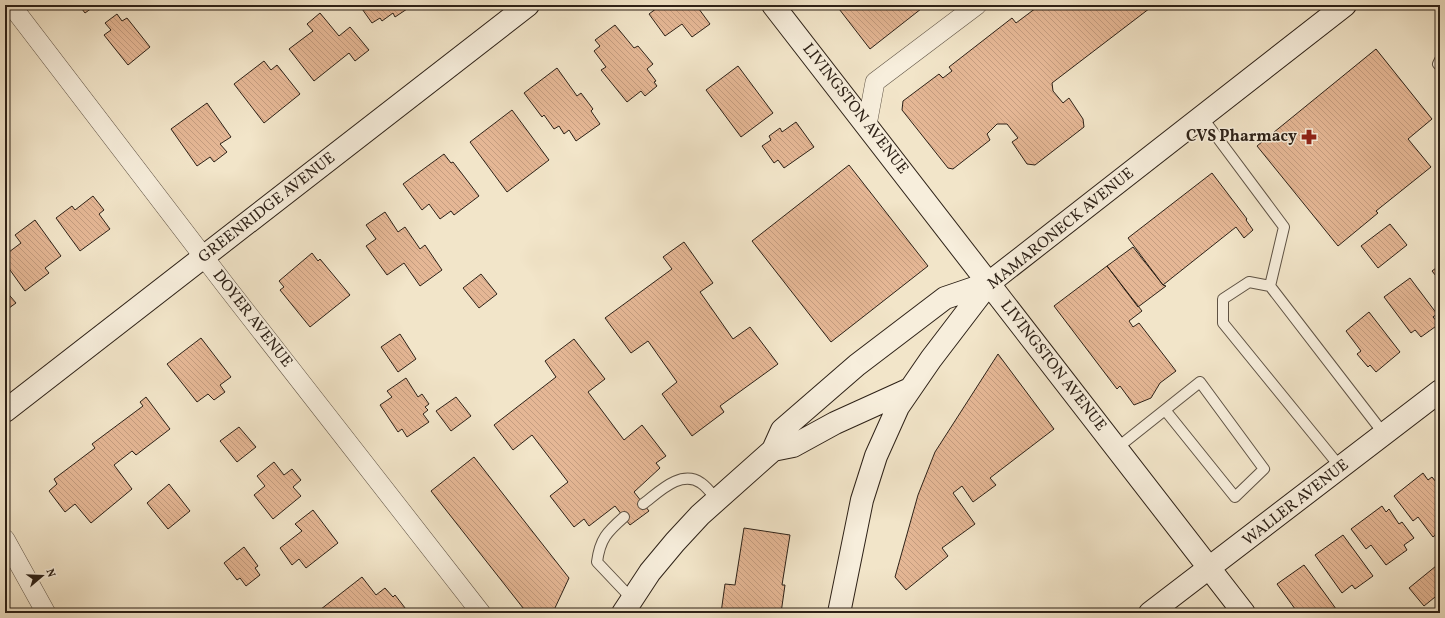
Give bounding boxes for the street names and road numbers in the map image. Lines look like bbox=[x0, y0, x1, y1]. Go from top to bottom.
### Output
street label: LIVINGSTON AVENUE bbox=[797, 39, 913, 179]
street label: GREENRIDGE AVENUE bbox=[194, 148, 340, 268]
street label: MAMARONECK AVENUE bbox=[983, 163, 1139, 295]
street label: DOYER AVENUE bbox=[207, 266, 297, 372]
street label: LIVINGSTON AVENUE bbox=[995, 296, 1111, 436]
street label: WALLER AVENUE bbox=[1238, 455, 1354, 551]

